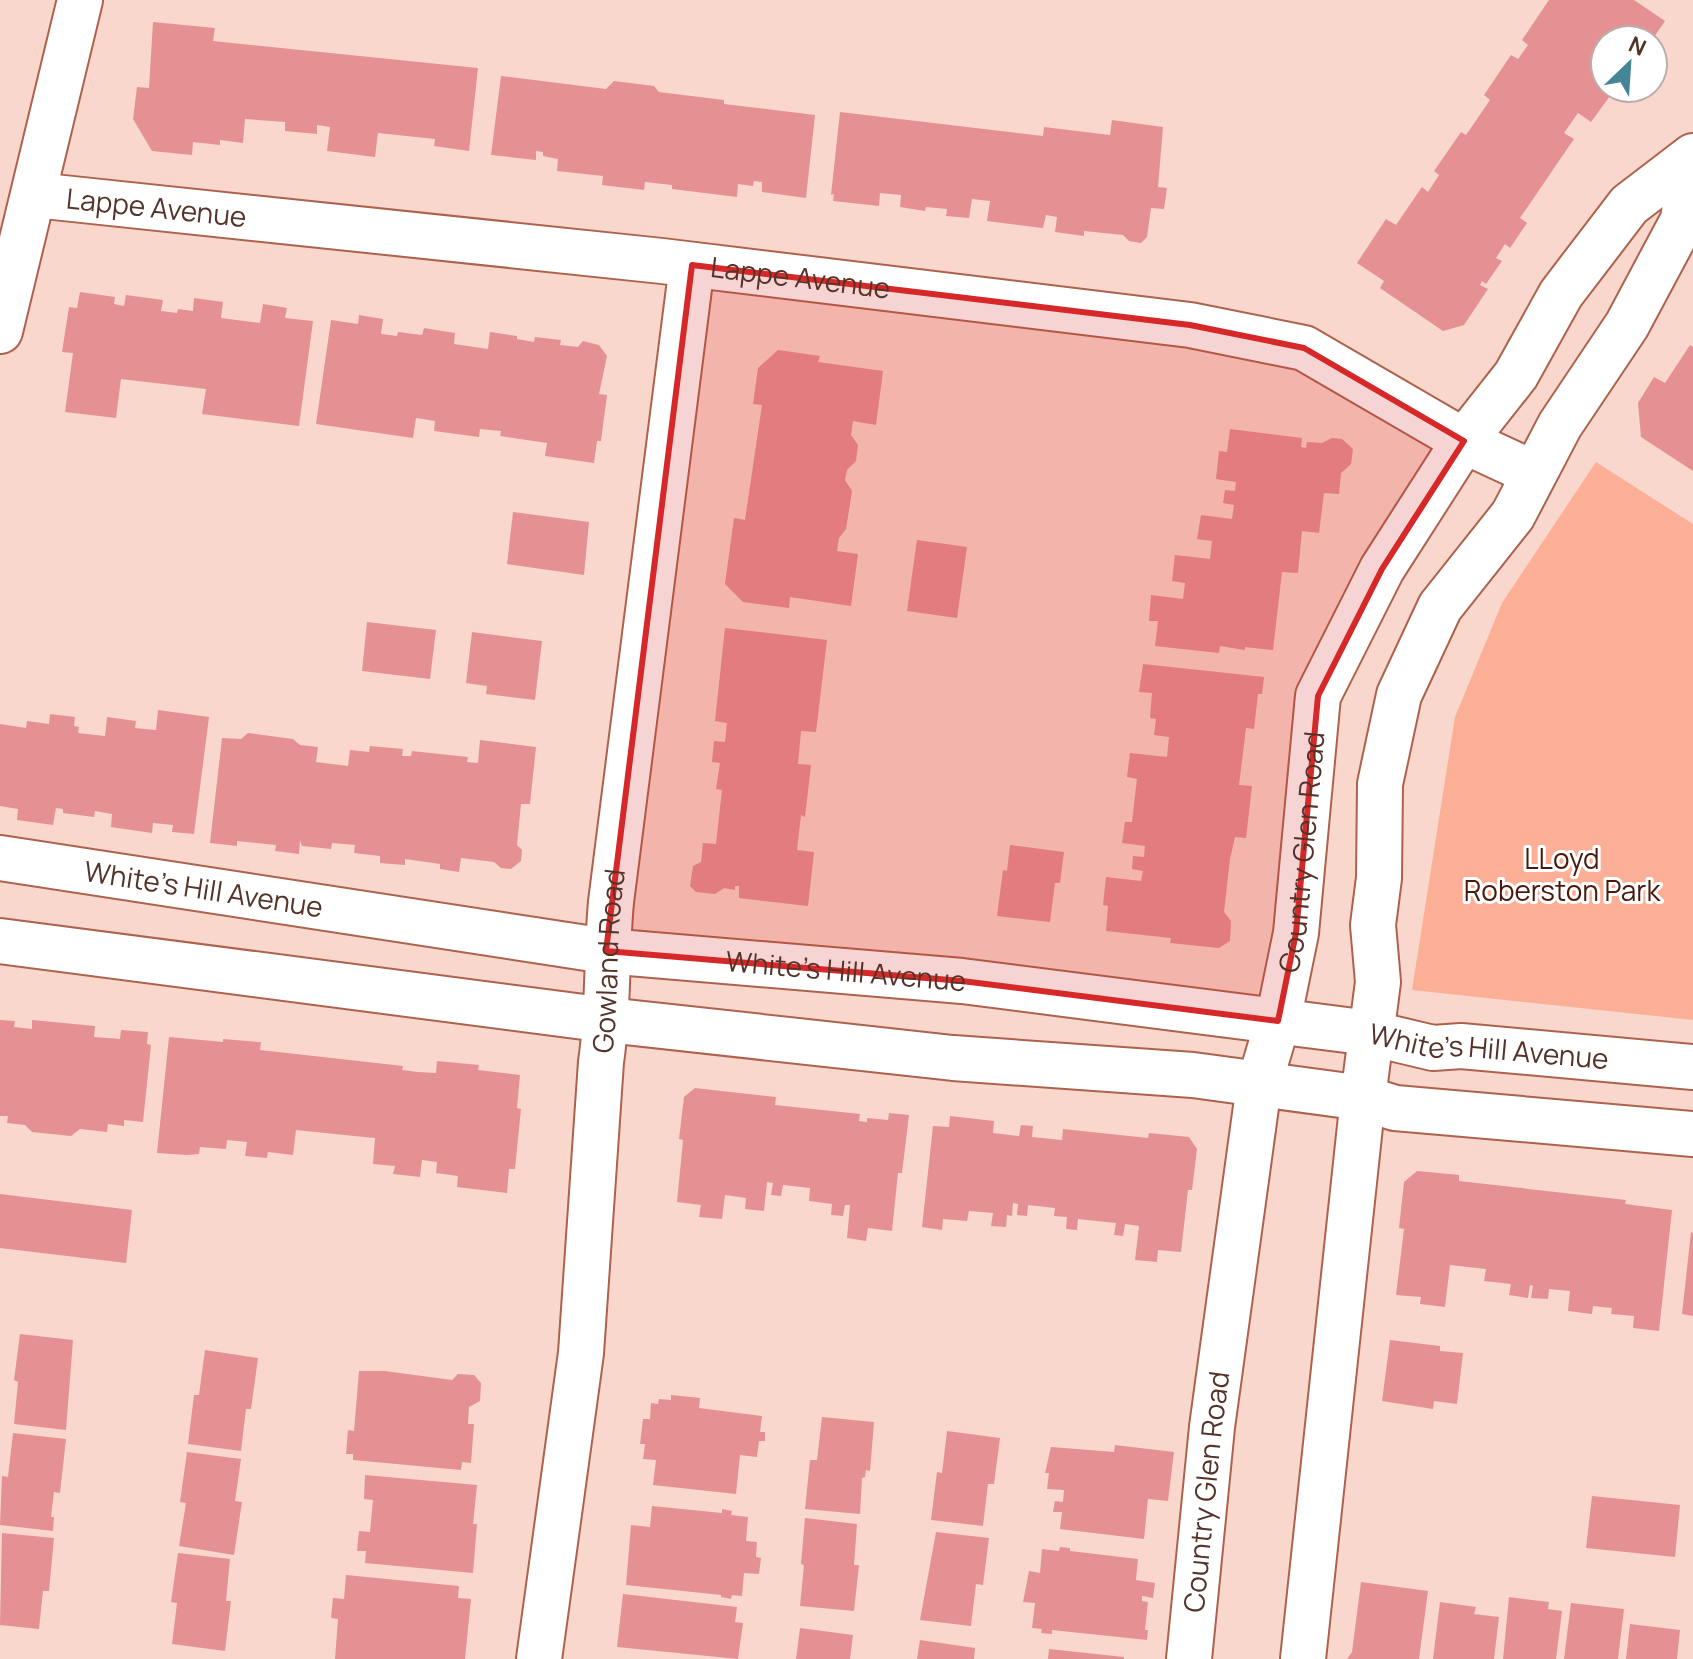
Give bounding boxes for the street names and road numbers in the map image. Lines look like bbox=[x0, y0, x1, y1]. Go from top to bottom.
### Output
street label: Lappe Avenue bbox=[64, 178, 248, 235]
street label: Lappe Avenue bbox=[709, 247, 893, 307]
street label: Country Glen Road bbox=[1268, 730, 1333, 976]
street label: White's Hill Avenue bbox=[82, 851, 326, 925]
street label: Gowland Road bbox=[582, 866, 633, 1055]
street label: White's Hill Avenue bbox=[724, 941, 968, 999]
street label: White's Hill Avenue bbox=[1366, 1014, 1610, 1077]
street label: Country Glen Road bbox=[1174, 1369, 1237, 1614]

